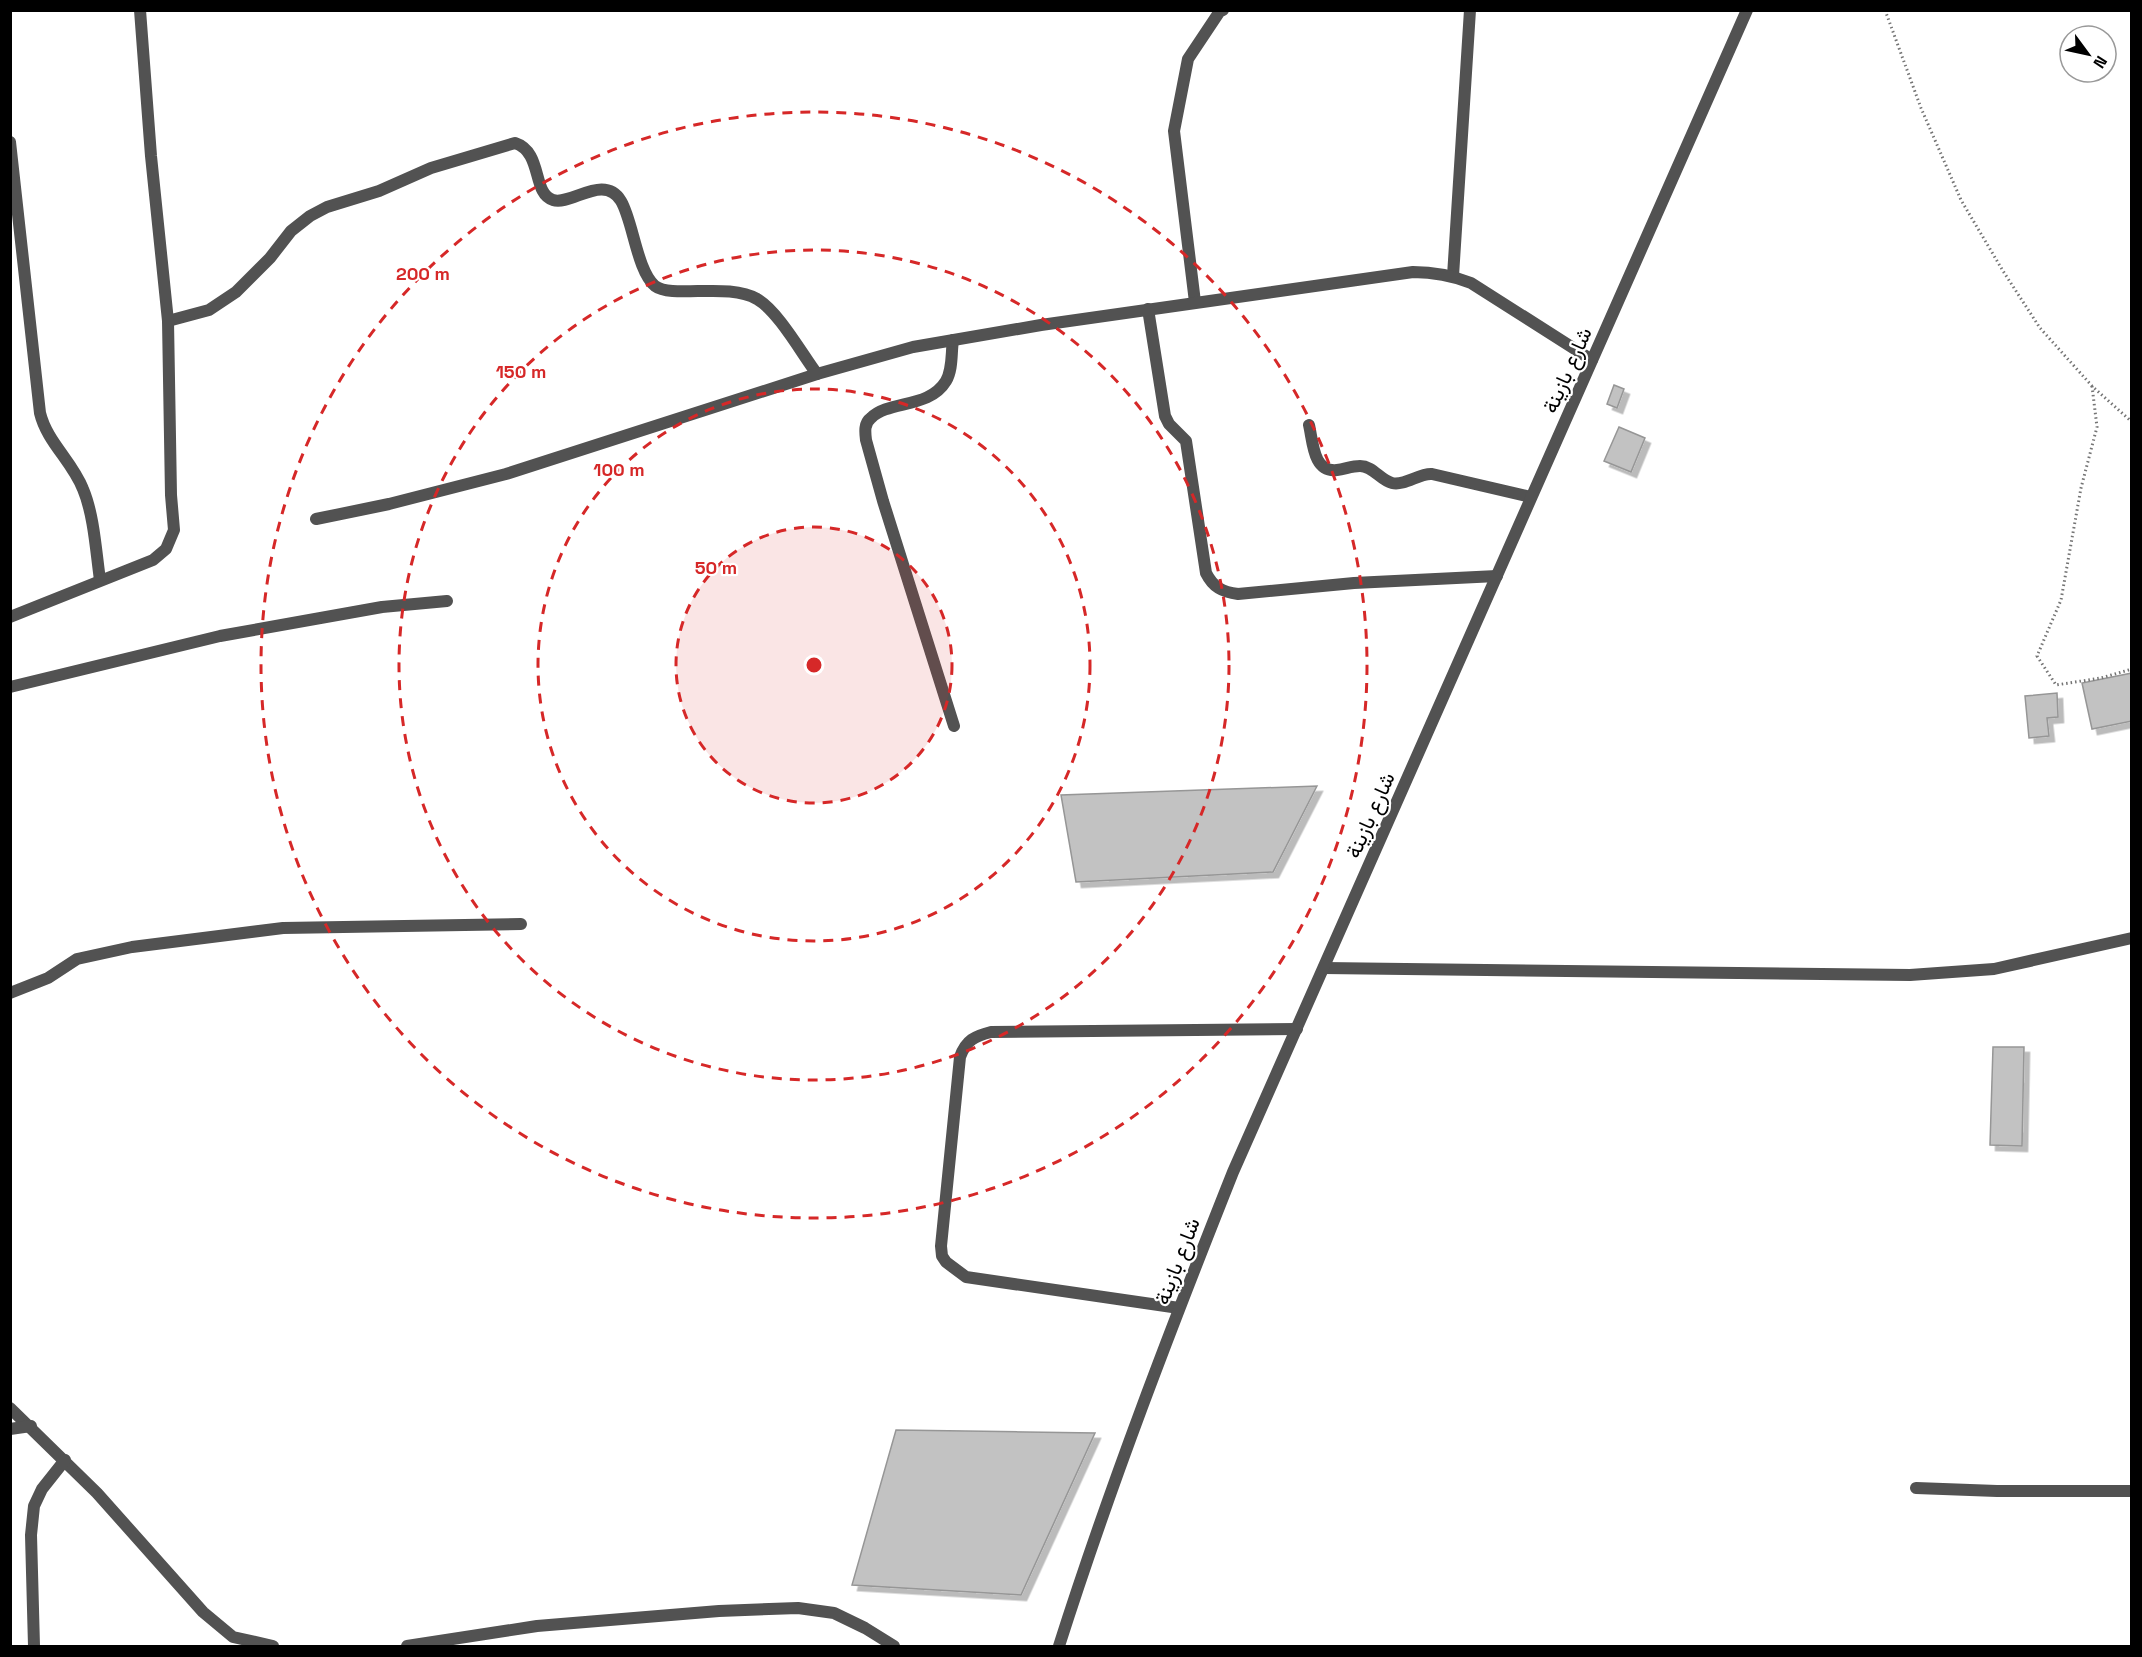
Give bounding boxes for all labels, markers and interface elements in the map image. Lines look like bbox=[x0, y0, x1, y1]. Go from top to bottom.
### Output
north arrow bbox=[2058, 24, 2118, 84]
text: N bbox=[2088, 52, 2112, 72]
text: 200 m bbox=[396, 262, 450, 285]
street label: شارع بازينة bbox=[1536, 323, 1599, 417]
text: 150 m bbox=[496, 360, 546, 383]
text: 100 m bbox=[593, 458, 645, 481]
text: 50 m bbox=[695, 556, 737, 579]
centre of rings bbox=[804, 655, 824, 675]
street label: شارع بازينة bbox=[1339, 768, 1402, 862]
street label: شارع بازينة bbox=[1148, 1214, 1207, 1309]

